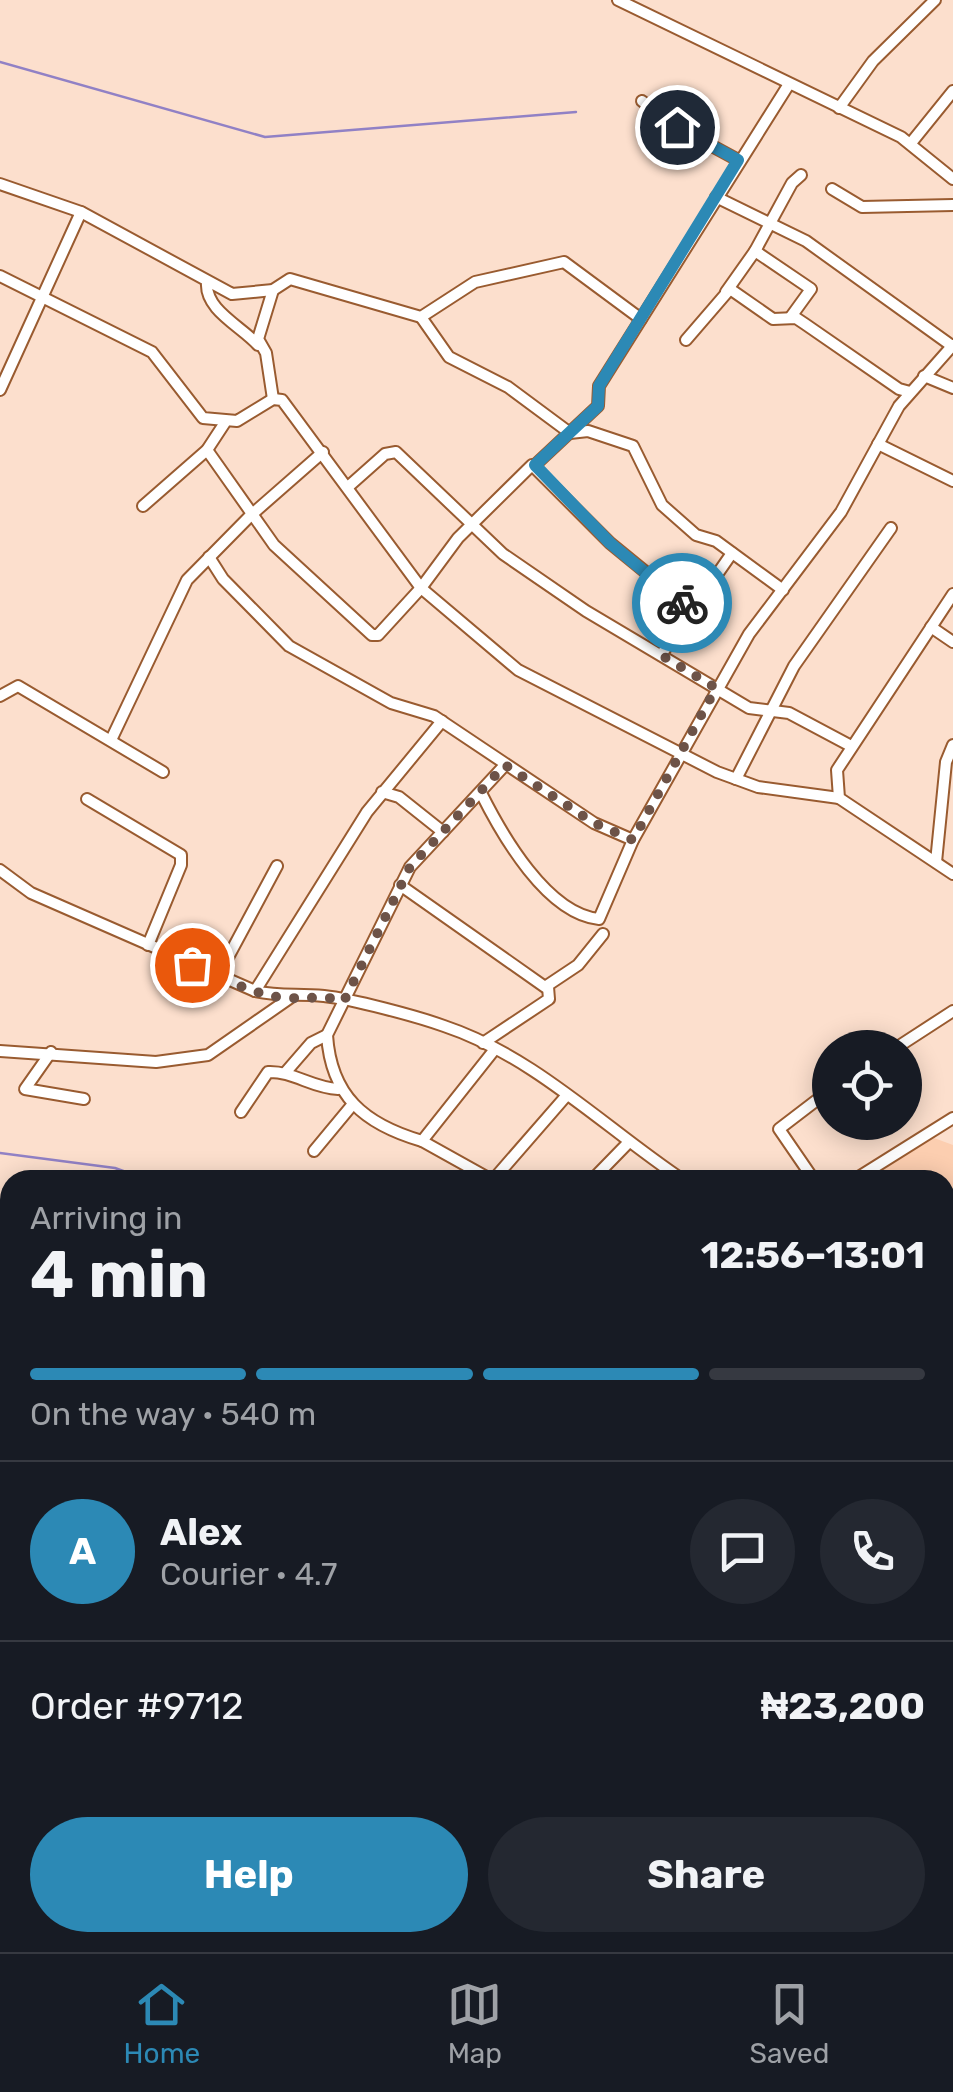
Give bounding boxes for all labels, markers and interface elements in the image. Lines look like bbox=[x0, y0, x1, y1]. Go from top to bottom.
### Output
pin bbox=[635, 85, 720, 170]
icon: home bbox=[650, 100, 705, 155]
courier bbox=[632, 553, 732, 653]
icon: bike bbox=[655, 576, 710, 631]
pin bbox=[150, 923, 235, 1008]
icon: bag bbox=[165, 938, 220, 993]
map controls bbox=[812, 1030, 922, 1140]
button: locate bbox=[812, 1030, 922, 1140]
text: Arriving in bbox=[30, 1199, 182, 1237]
text: 12:56–13:01 bbox=[701, 1232, 925, 1278]
text: 4 min bbox=[30, 1236, 208, 1313]
text: On the way · 540 m bbox=[30, 1395, 316, 1433]
button: chat bbox=[690, 1499, 795, 1604]
button: phone bbox=[820, 1499, 925, 1604]
text: Alex bbox=[160, 1509, 242, 1555]
text: A bbox=[69, 1528, 96, 1574]
text: Courier · 4.7 bbox=[160, 1555, 337, 1593]
text: Order #9712 bbox=[30, 1683, 244, 1729]
text: ₦23,200 bbox=[761, 1683, 925, 1729]
button: Help bbox=[30, 1817, 468, 1932]
button: Share bbox=[488, 1817, 925, 1932]
tab: Home bbox=[124, 1977, 200, 2070]
tab: Map bbox=[447, 1977, 502, 2070]
tab: Saved bbox=[749, 1977, 829, 2070]

